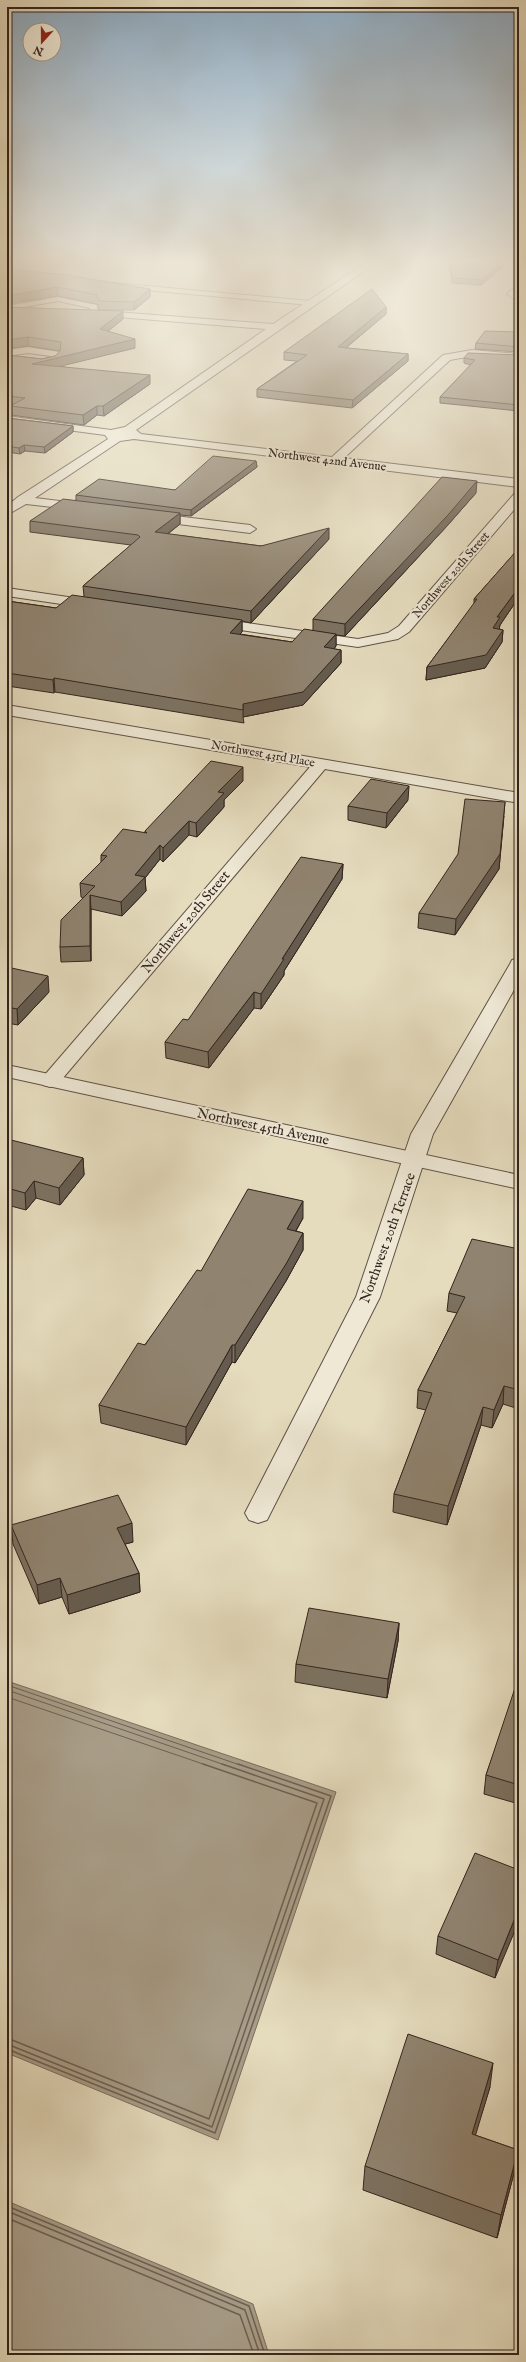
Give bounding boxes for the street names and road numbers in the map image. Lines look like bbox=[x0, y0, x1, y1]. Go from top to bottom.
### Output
street label: Northwest 42nd Avenue bbox=[267, 445, 388, 475]
street label: Northwest 20th Street bbox=[409, 529, 493, 621]
street label: Northwest 43rd Place bbox=[210, 737, 317, 771]
street label: Northwest 20th Street bbox=[138, 867, 234, 977]
street label: Northwest 45th Avenue bbox=[195, 1104, 331, 1150]
street label: Northwest 20th Terrace bbox=[356, 1170, 420, 1306]

